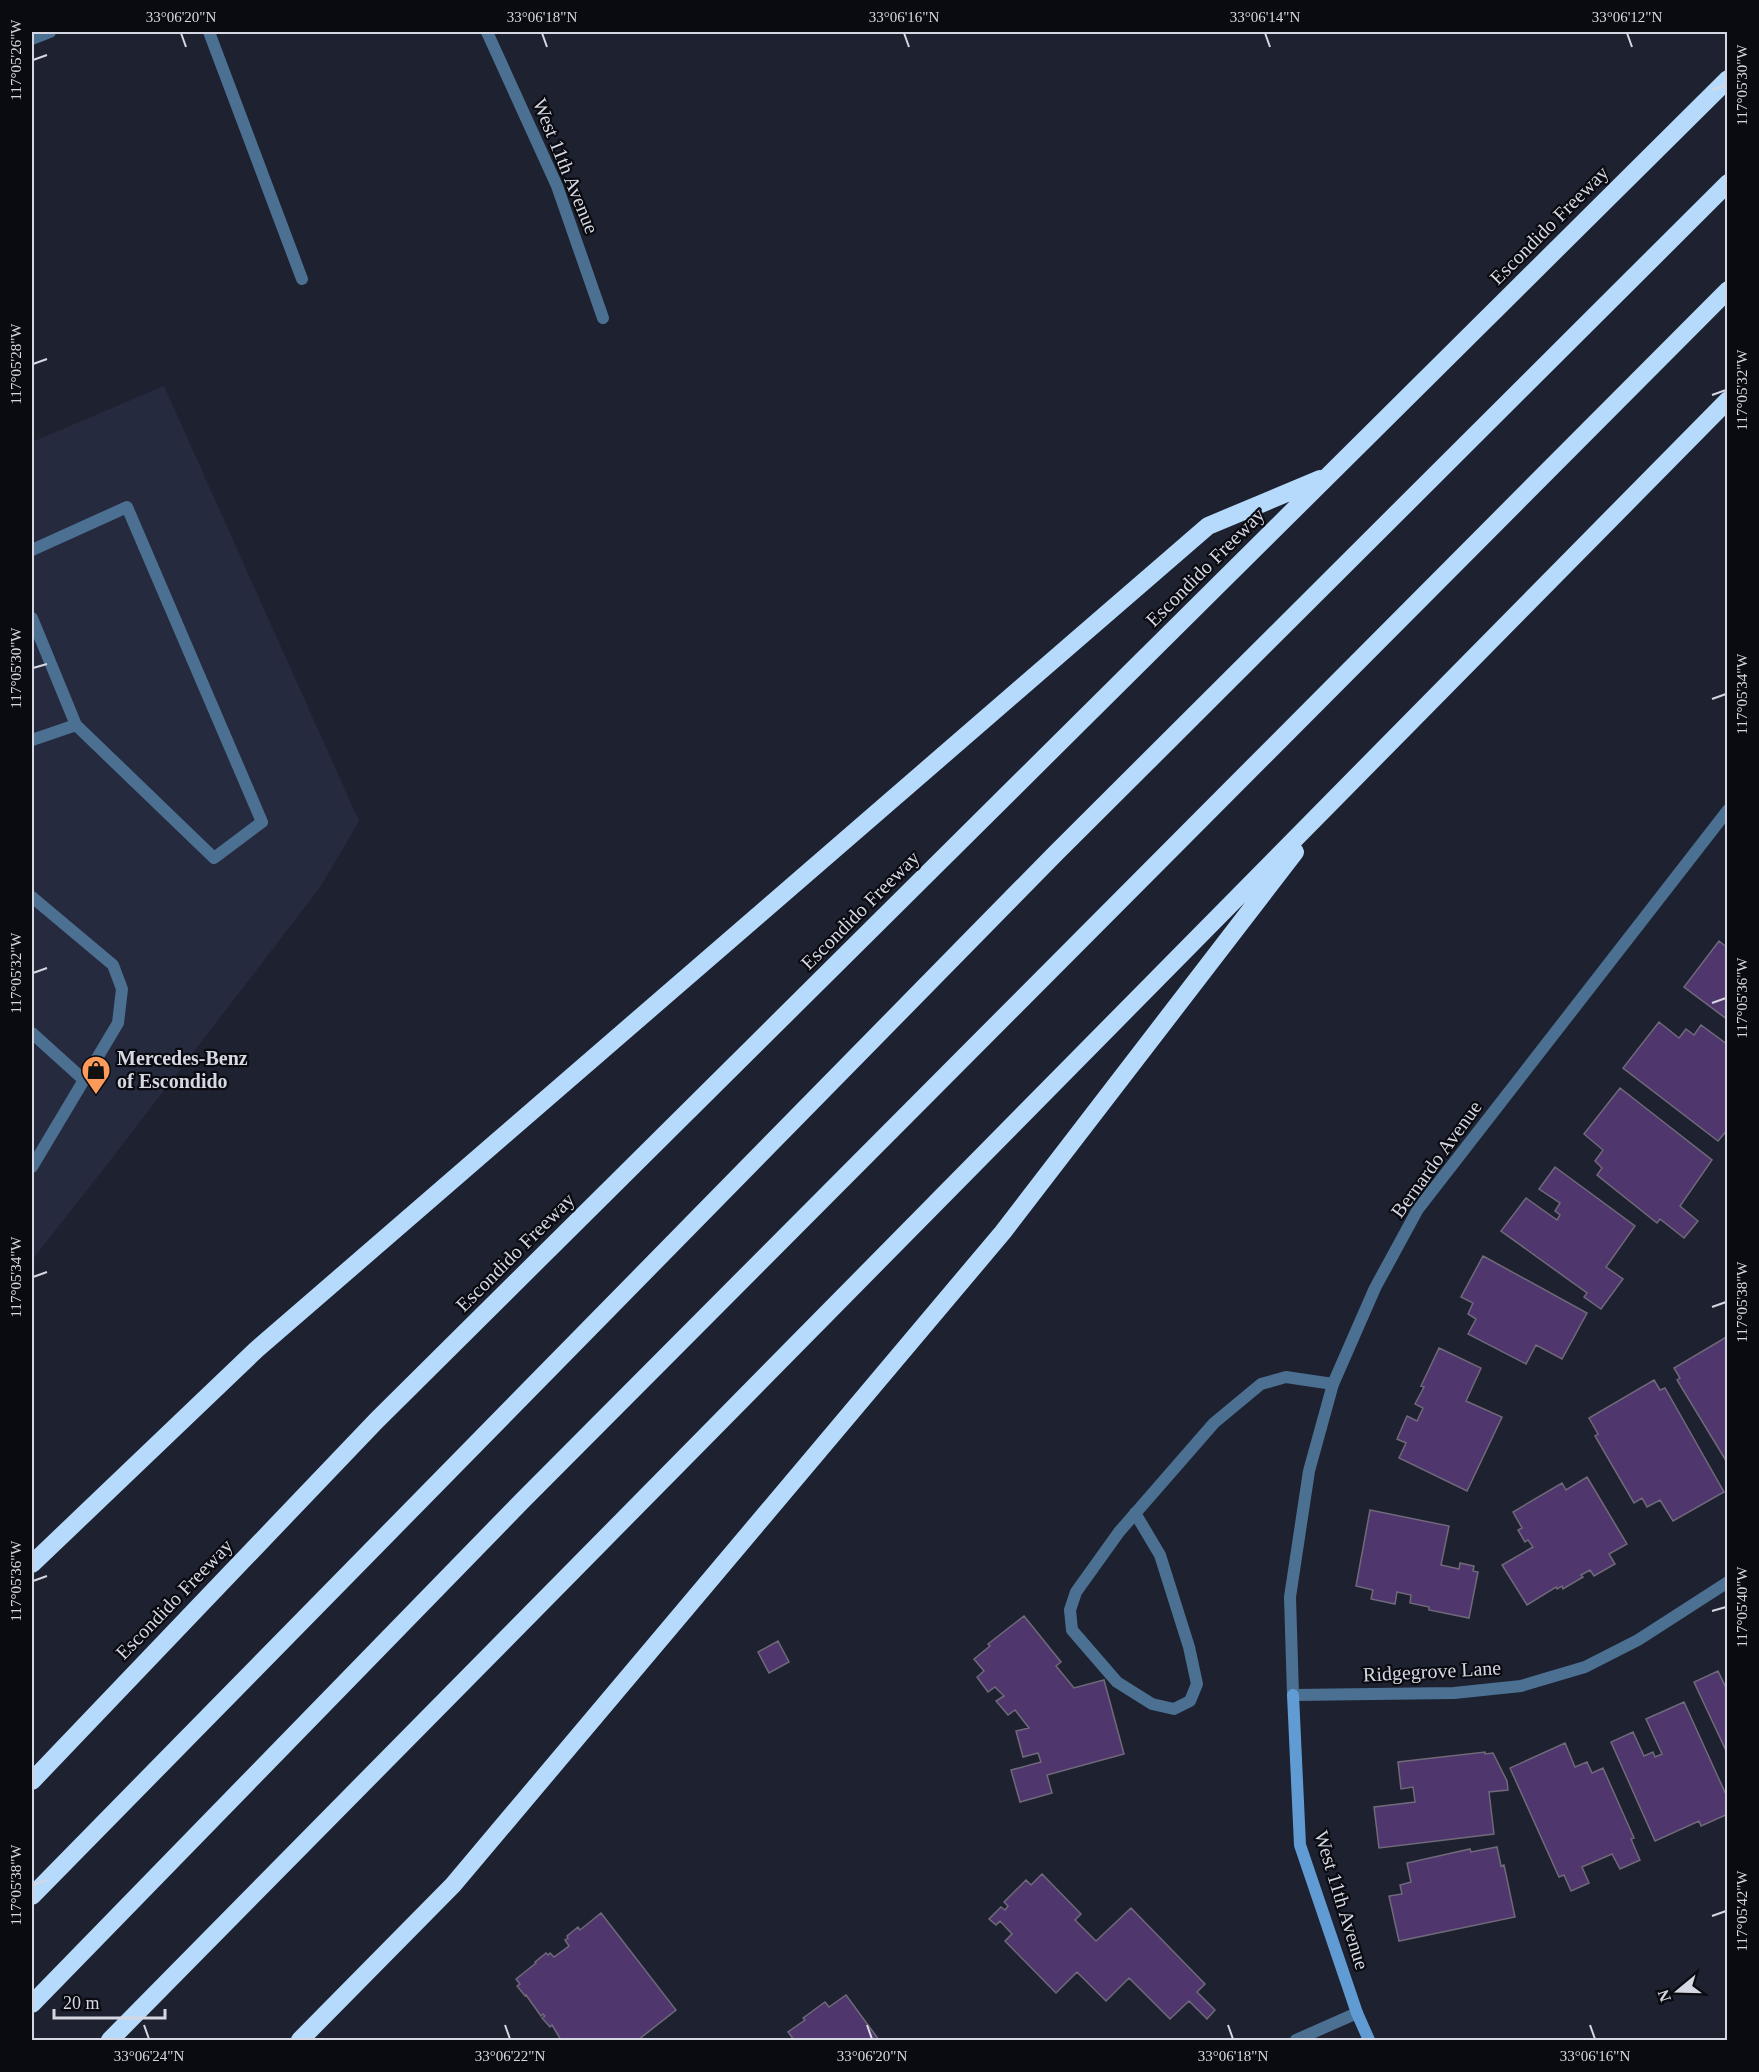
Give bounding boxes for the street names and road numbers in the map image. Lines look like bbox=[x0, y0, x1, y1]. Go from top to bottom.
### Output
street label: West 11th Avenue bbox=[529, 95, 603, 237]
street label: Escondido Freeway bbox=[1485, 161, 1613, 289]
street label: Escondido Freeway bbox=[1141, 503, 1269, 631]
street label: Escondido Freeway bbox=[796, 846, 924, 974]
street label: Bernardo Avenue bbox=[1386, 1096, 1486, 1222]
street label: Escondido Freeway bbox=[451, 1188, 579, 1316]
street label: Escondido Freeway bbox=[111, 1534, 238, 1664]
street label: Ridgegrove Lane bbox=[1362, 1656, 1502, 1687]
street label: West 11th Avenue bbox=[1310, 1828, 1374, 1972]

